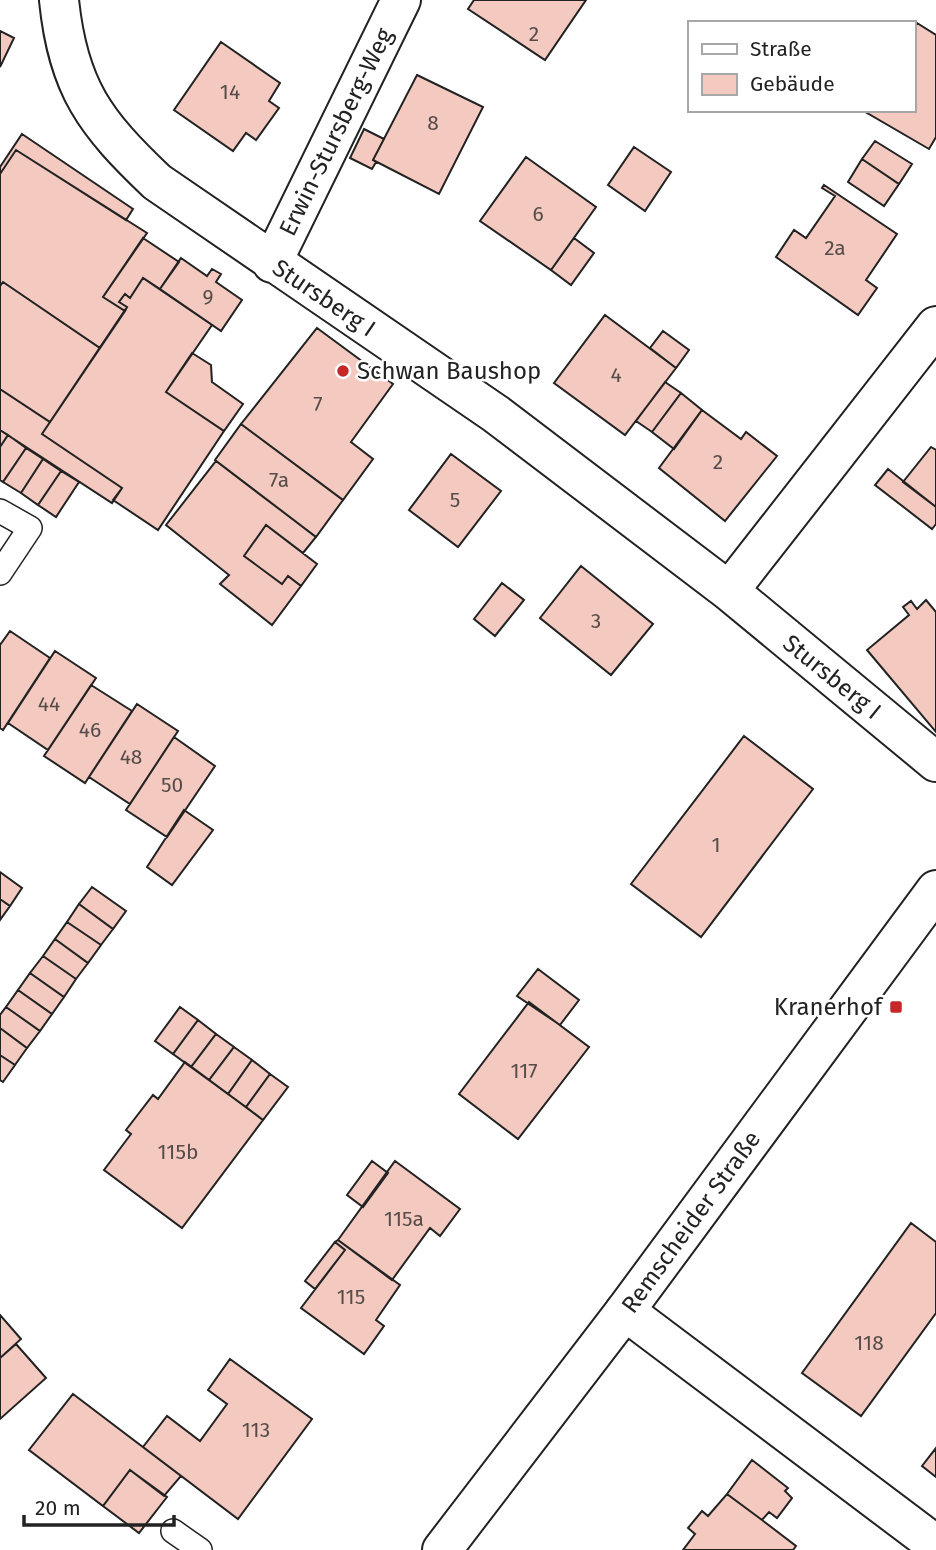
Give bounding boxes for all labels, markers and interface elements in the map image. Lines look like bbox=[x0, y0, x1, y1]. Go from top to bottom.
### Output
house number: 2 bbox=[529, 21, 539, 47]
legend bbox=[688, 21, 915, 112]
street label: Erwin-Stursberg-Weg bbox=[273, 23, 399, 240]
text: Straße bbox=[750, 36, 812, 62]
text: Gebäude bbox=[750, 71, 835, 97]
house number: 14 bbox=[220, 79, 240, 105]
house number: 8 bbox=[427, 110, 439, 136]
house number: 6 bbox=[532, 201, 544, 227]
house number: 2a bbox=[824, 235, 846, 261]
street label: Stursberg I bbox=[267, 253, 381, 343]
house number: 9 bbox=[202, 284, 214, 310]
place label: Schwan Baushop bbox=[357, 357, 541, 385]
house number: 4 bbox=[610, 362, 622, 388]
marker: Schwan Baushop bbox=[335, 363, 351, 379]
house number: 7 bbox=[313, 391, 323, 417]
house number: 2 bbox=[713, 449, 723, 475]
house number: 7a bbox=[269, 467, 289, 493]
house number: 5 bbox=[450, 487, 460, 513]
house number: 3 bbox=[591, 608, 601, 634]
street label: Stursberg I bbox=[777, 629, 887, 725]
house number: 44 bbox=[38, 691, 60, 717]
house number: 46 bbox=[79, 717, 101, 743]
house number: 48 bbox=[120, 744, 142, 770]
house number: 50 bbox=[161, 772, 183, 798]
house number: 1 bbox=[711, 832, 721, 858]
place label: Kranerhof bbox=[774, 993, 884, 1021]
marker: Kranerhof bbox=[888, 999, 904, 1015]
house number: 117 bbox=[510, 1058, 538, 1084]
street label: Remscheider Straße bbox=[616, 1126, 766, 1318]
house number: 115b bbox=[158, 1139, 198, 1165]
house number: 115a bbox=[384, 1206, 424, 1232]
house number: 115 bbox=[337, 1284, 365, 1310]
house number: 118 bbox=[854, 1330, 884, 1356]
house number: 113 bbox=[242, 1417, 270, 1443]
scale bar bbox=[24, 1484, 175, 1528]
text: 20 m bbox=[35, 1495, 81, 1521]

